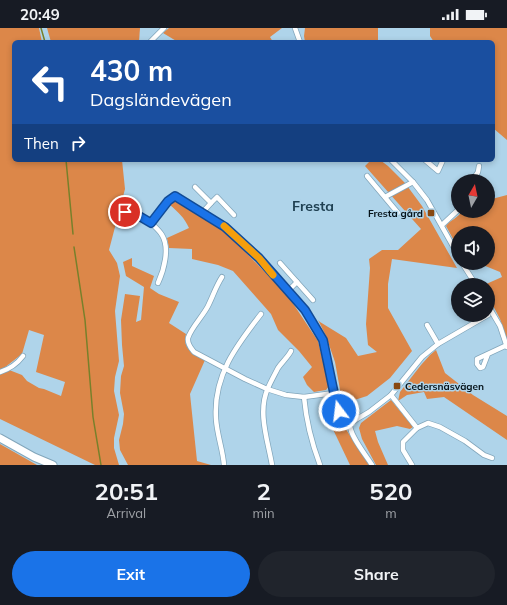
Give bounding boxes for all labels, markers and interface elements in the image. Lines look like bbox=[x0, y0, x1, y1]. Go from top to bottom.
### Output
text: 20:49 bbox=[20, 5, 60, 24]
text: 430 m bbox=[90, 53, 173, 88]
icon: left bbox=[24, 56, 76, 108]
text: Dagsländevägen bbox=[90, 88, 232, 111]
icon: right bbox=[67, 132, 89, 154]
text: Then bbox=[24, 134, 59, 153]
north arrow bbox=[451, 174, 495, 218]
map controls bbox=[451, 174, 495, 322]
pin bbox=[108, 195, 142, 229]
district label: Fresta bbox=[292, 197, 334, 215]
icon: arrive bbox=[114, 201, 136, 223]
place label: Fresta gård bbox=[368, 207, 423, 220]
marker: Fresta gård bbox=[426, 208, 436, 218]
button: sound bbox=[451, 226, 495, 270]
button: layers bbox=[451, 278, 495, 322]
place label: Cedersnäsvägen bbox=[405, 380, 484, 393]
marker: Cedersnäsvägen bbox=[392, 381, 402, 391]
position arrow bbox=[318, 390, 360, 432]
text: 20:51 bbox=[95, 476, 158, 506]
text: 2 bbox=[256, 476, 271, 506]
text: 520 bbox=[369, 476, 412, 506]
text: Arrival bbox=[106, 505, 146, 521]
text: min bbox=[253, 505, 275, 521]
text: m bbox=[385, 505, 397, 521]
button: Exit bbox=[12, 551, 250, 597]
button: Share bbox=[258, 551, 495, 597]

